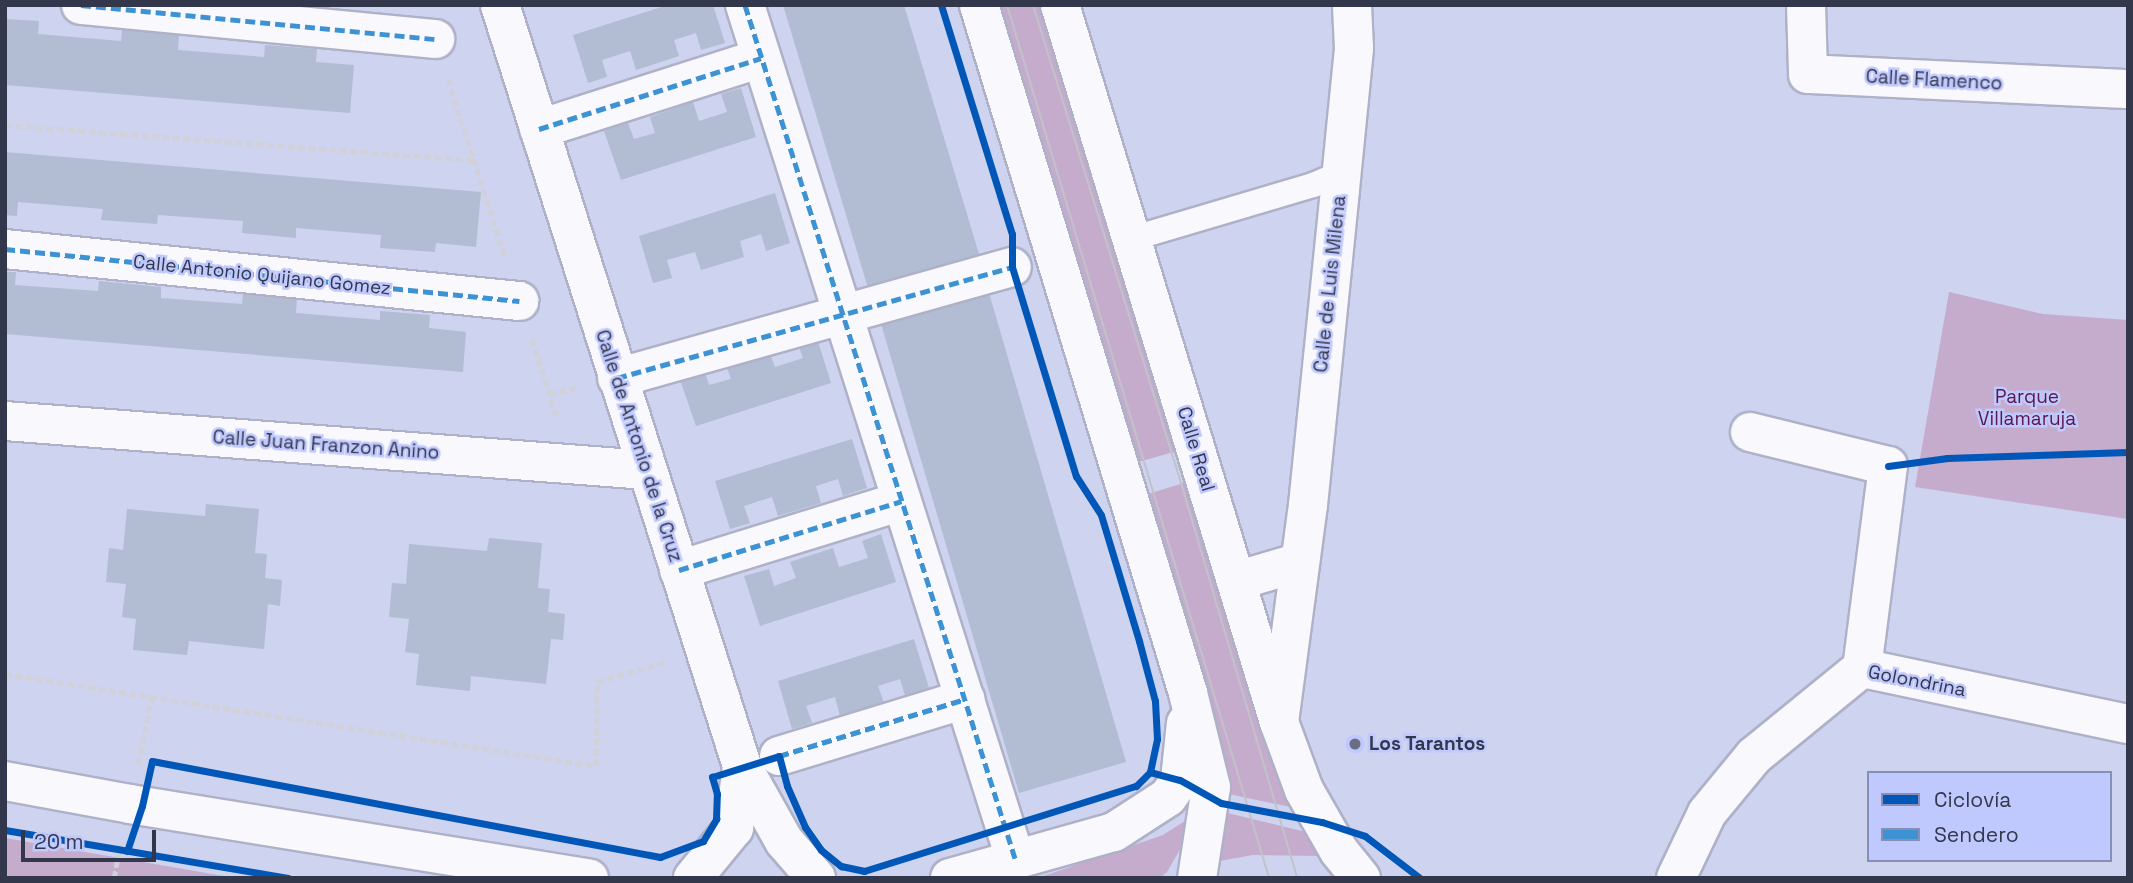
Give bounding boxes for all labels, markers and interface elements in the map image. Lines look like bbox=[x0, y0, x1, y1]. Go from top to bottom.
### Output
street label: Calle Flamenco bbox=[1865, 65, 2003, 95]
street label: Calle de Luis Milena bbox=[1309, 194, 1351, 374]
street label: Calle Antonio Quijano Gomez bbox=[132, 250, 392, 300]
street label: Calle de Antonio de la Cruz bbox=[591, 327, 687, 565]
park label: Parque Villamaruja bbox=[1978, 386, 2076, 430]
street label: Calle Real bbox=[1172, 404, 1220, 494]
street label: Calle Juan Franzon Anino bbox=[212, 426, 440, 464]
street label: Golondrina bbox=[1866, 660, 1968, 702]
place label: Los Tarantos bbox=[1369, 733, 1486, 755]
marker: Los Tarantos bbox=[1347, 736, 1363, 752]
legend bbox=[1867, 771, 2112, 862]
text: Ciclovía bbox=[1934, 786, 2011, 813]
scale bar bbox=[24, 816, 159, 860]
text: Sendero bbox=[1934, 821, 2019, 848]
text: 20 m bbox=[34, 828, 84, 855]

